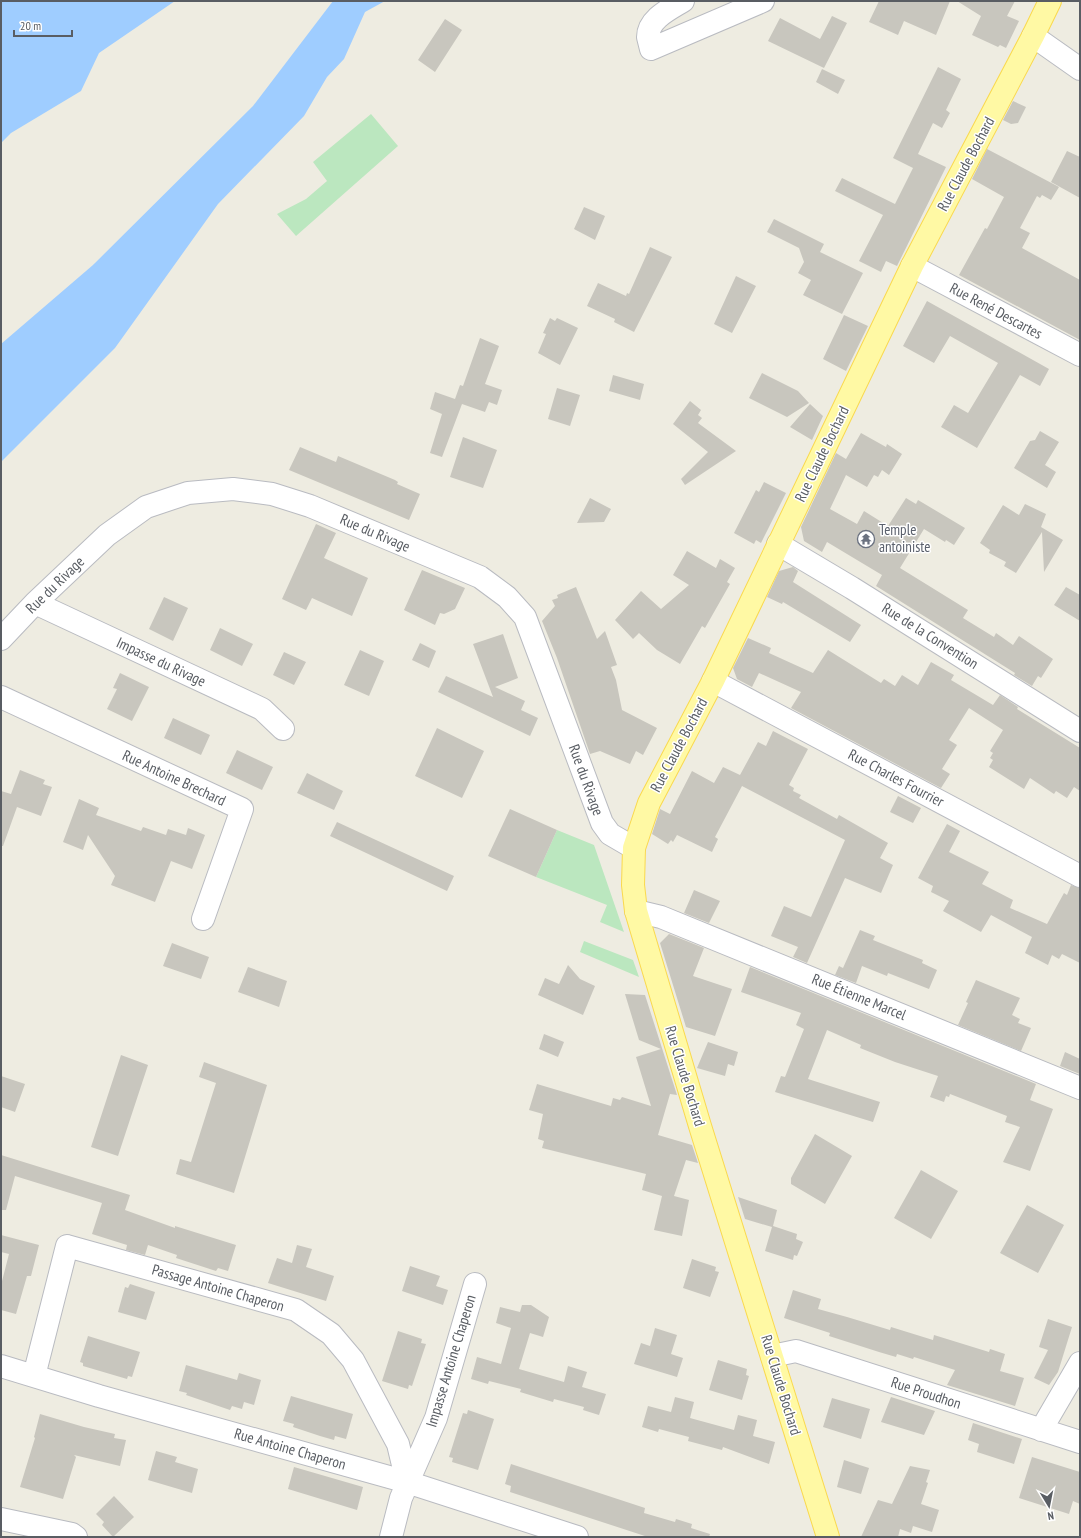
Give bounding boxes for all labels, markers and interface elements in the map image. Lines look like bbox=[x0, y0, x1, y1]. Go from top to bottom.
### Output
scale bar bbox=[14, 12, 72, 38]
text: 20 m bbox=[20, 18, 41, 33]
street label: Rue Claude Bochard bbox=[933, 113, 998, 214]
street label: Rue René Descartes bbox=[947, 278, 1046, 343]
street label: Rue Claude Bochard bbox=[790, 403, 853, 505]
street label: Rue du Rivage bbox=[337, 509, 413, 556]
place label: Temple antoiniste bbox=[879, 520, 930, 556]
temple icon: Temple antoiniste bbox=[856, 529, 876, 549]
street label: Rue du Rivage bbox=[21, 552, 88, 617]
street label: Rue de la Convention bbox=[879, 598, 982, 673]
street label: Impasse du Rivage bbox=[113, 633, 209, 691]
street label: Rue Claude Bochard bbox=[646, 694, 711, 795]
street label: Rue du Rivage bbox=[565, 742, 608, 818]
street label: Rue Charles Fourrier bbox=[845, 744, 948, 811]
street label: Rue Antoine Brechard bbox=[120, 745, 229, 810]
street label: Rue Étienne Marcel bbox=[809, 969, 910, 1024]
street label: Rue Claude Bochard bbox=[661, 1023, 710, 1128]
street label: Passage Antoine Chaperon bbox=[150, 1260, 286, 1315]
street label: Impasse Antoine Chaperon bbox=[421, 1292, 480, 1429]
street label: Rue Claude Bochard bbox=[757, 1332, 806, 1437]
street label: Rue Proudhon bbox=[889, 1372, 964, 1413]
street label: Rue Antoine Chaperon bbox=[232, 1423, 348, 1474]
north arrow bbox=[1029, 1486, 1069, 1526]
text: N bbox=[1047, 1508, 1055, 1523]

